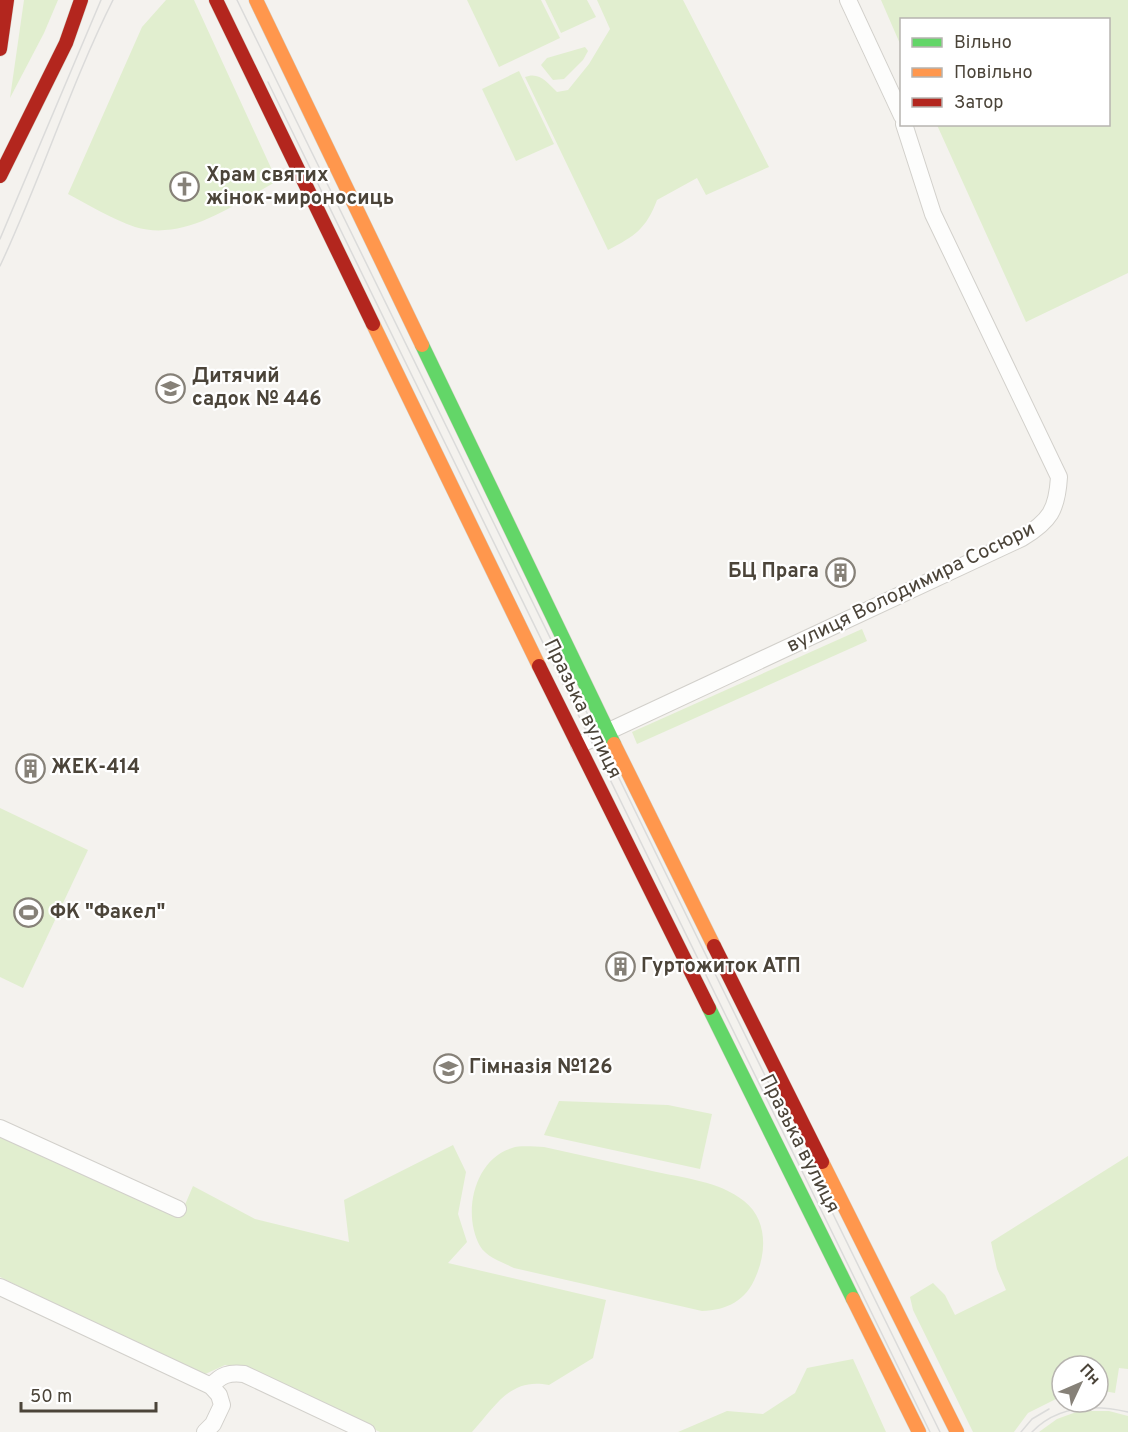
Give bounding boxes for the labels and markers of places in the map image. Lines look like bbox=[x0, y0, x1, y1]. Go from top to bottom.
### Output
place label: Храм святих жінок-мироносиць bbox=[206, 163, 394, 212]
church icon: Храм святих жінок-мироносиць bbox=[169, 171, 201, 203]
place label: Дитячий садок № 446 bbox=[192, 364, 322, 413]
school or university icon: Дитячий садок № 446 bbox=[155, 372, 187, 404]
building icon: БЦ Прага bbox=[824, 556, 856, 588]
place label: БЦ Прага bbox=[728, 559, 819, 585]
building icon: ЖЕК-414 bbox=[14, 752, 46, 784]
place label: ЖЕК-414 bbox=[51, 755, 140, 781]
sports icon: ФК "Факел" bbox=[13, 897, 45, 929]
place label: ФК "Факел" bbox=[50, 900, 165, 926]
building icon: Гуртожиток АТП bbox=[604, 951, 636, 983]
place label: Гуртожиток АТП bbox=[641, 954, 801, 980]
school or university icon: Гімназія №126 bbox=[432, 1052, 464, 1084]
place label: Гімназія №126 bbox=[469, 1055, 613, 1081]

